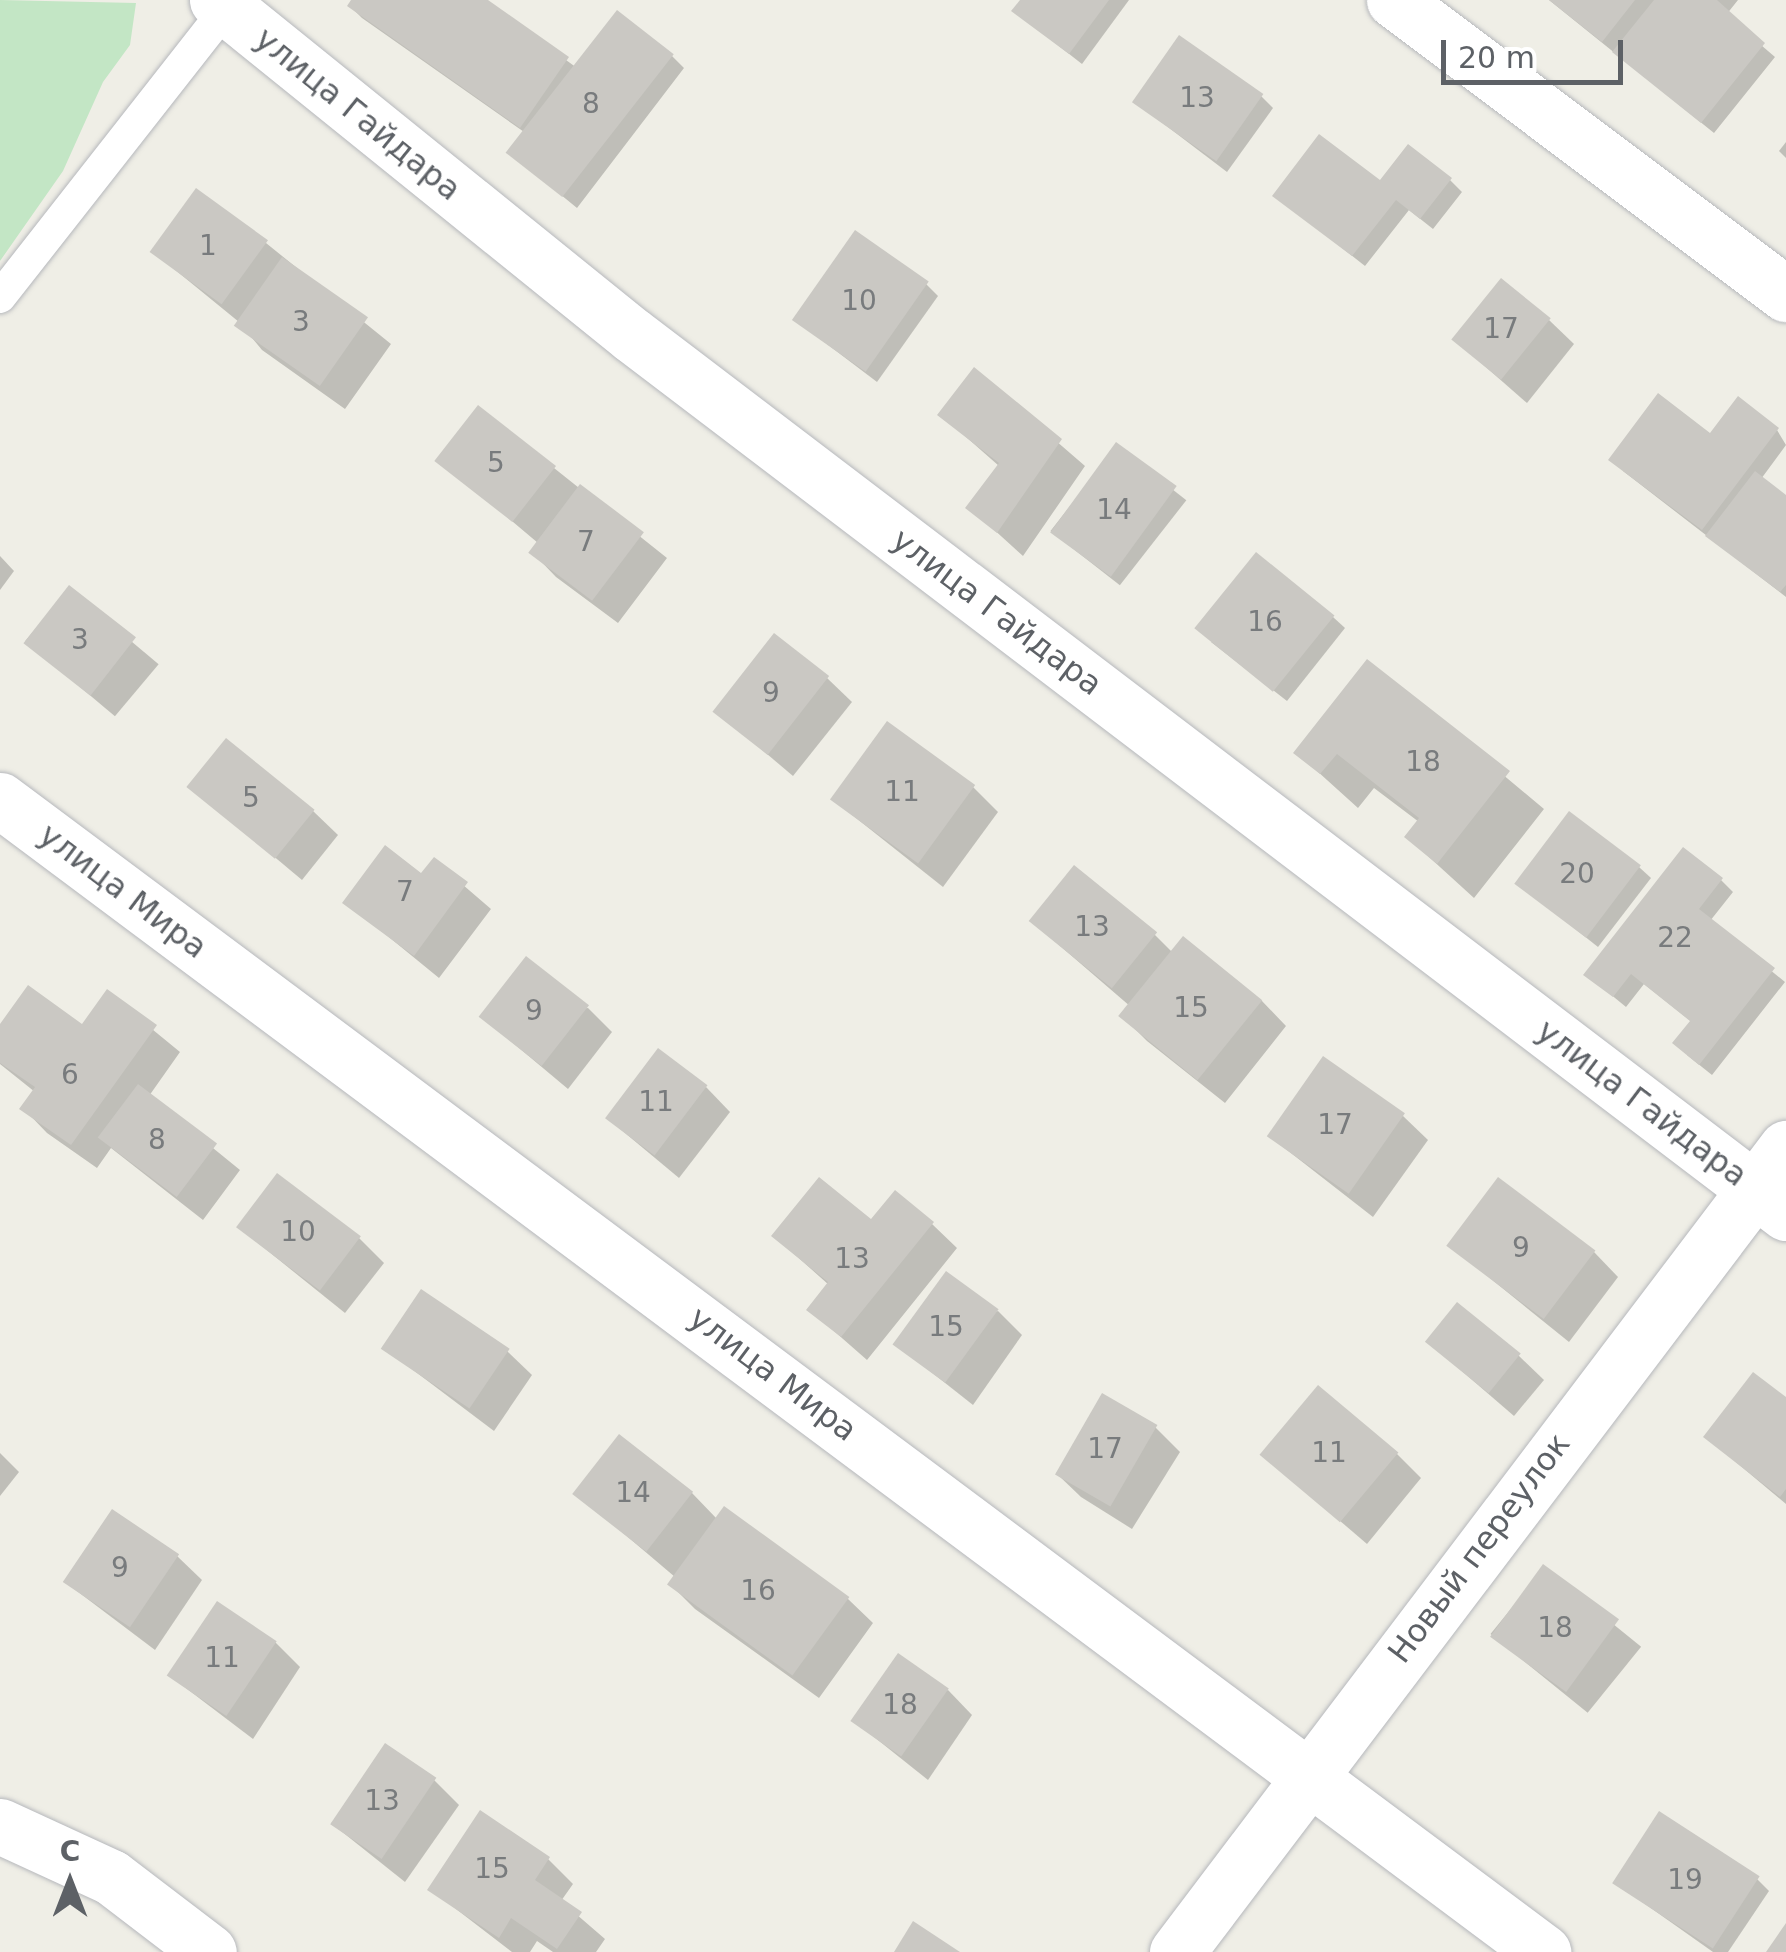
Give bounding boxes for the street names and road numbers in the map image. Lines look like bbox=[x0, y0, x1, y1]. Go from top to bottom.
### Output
street label: улица Гайдара bbox=[247, 19, 469, 209]
street label: улица Гайдара bbox=[884, 520, 1110, 704]
street label: улица Мира bbox=[32, 815, 214, 967]
street label: улица Гайдара bbox=[1529, 1011, 1755, 1195]
street label: улица Мира bbox=[682, 1298, 864, 1450]
street label: Новый переулок bbox=[1380, 1426, 1578, 1670]

